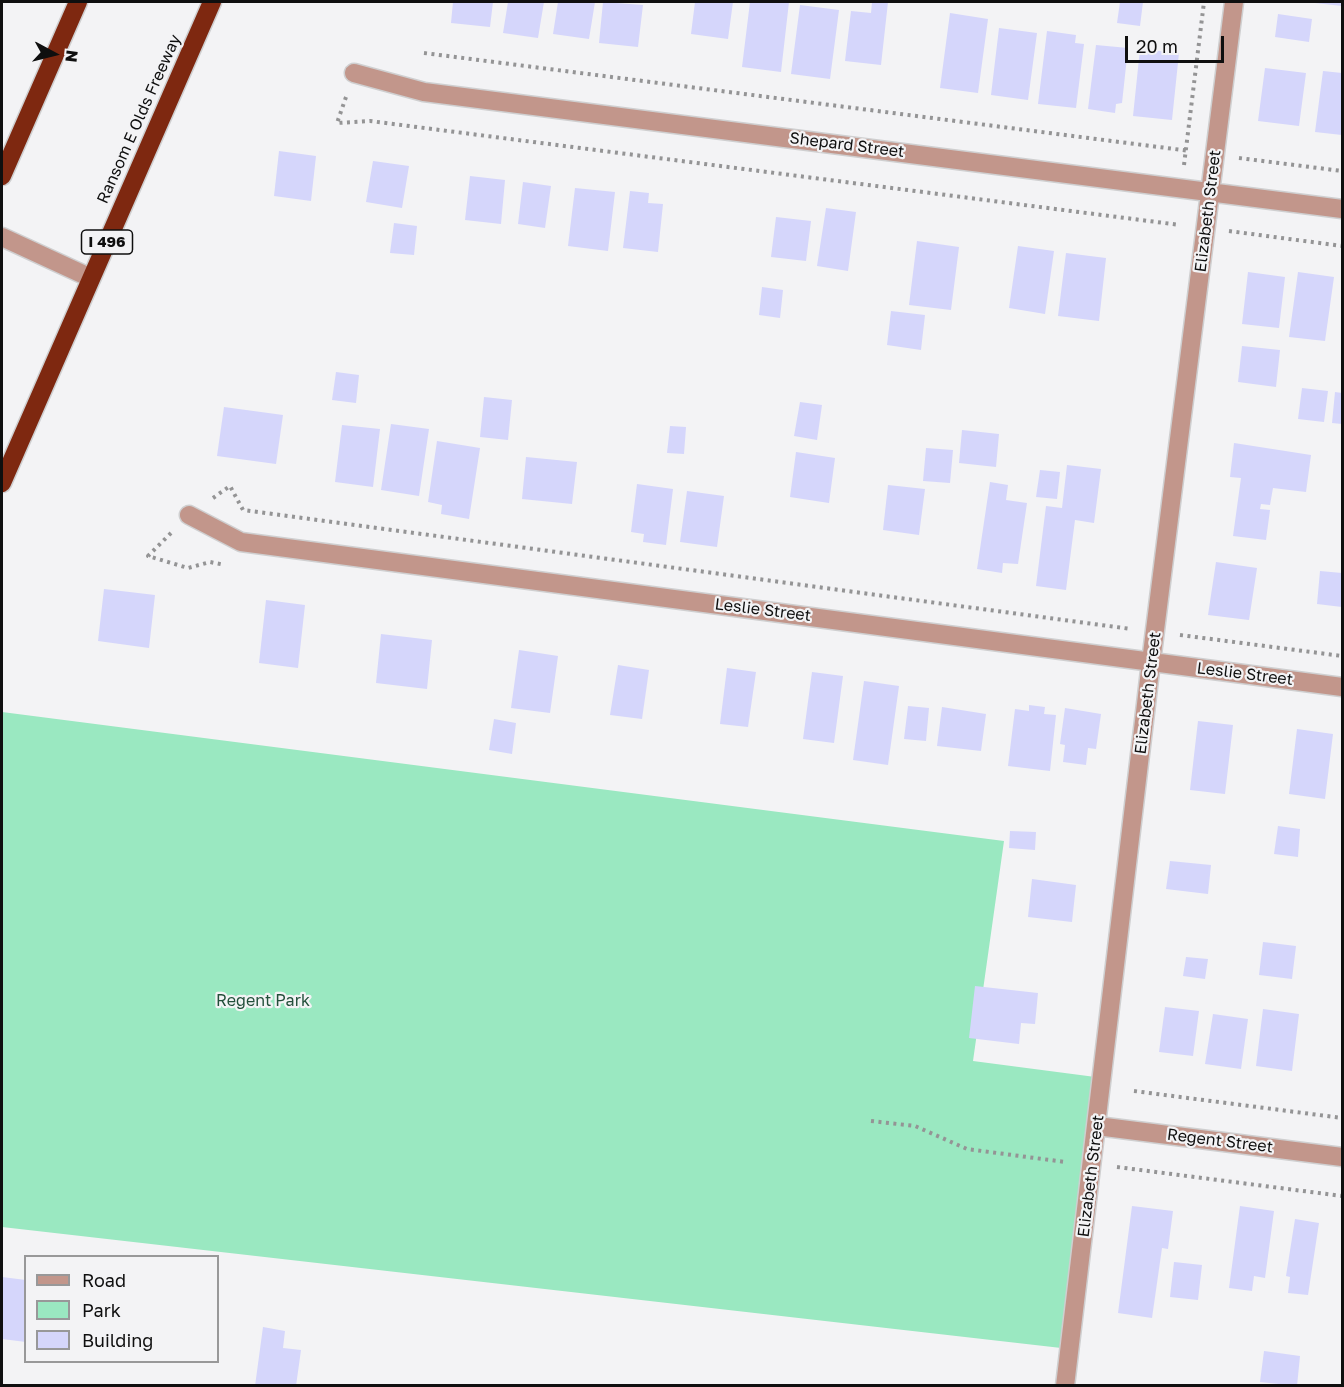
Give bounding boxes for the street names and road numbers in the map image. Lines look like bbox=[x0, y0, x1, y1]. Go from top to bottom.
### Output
street label: Ransom E Olds Freeway bbox=[93, 31, 185, 207]
street label: Shepard Street bbox=[789, 128, 905, 162]
street label: Elizabeth Street bbox=[1191, 149, 1225, 273]
road number: I 496 bbox=[82, 230, 132, 254]
street label: Leslie Street bbox=[714, 595, 812, 625]
street label: Elizabeth Street bbox=[1131, 631, 1165, 755]
street label: Leslie Street bbox=[1196, 659, 1294, 689]
street label: Elizabeth Street bbox=[1074, 1114, 1108, 1238]
street label: Regent Street bbox=[1166, 1125, 1274, 1157]

